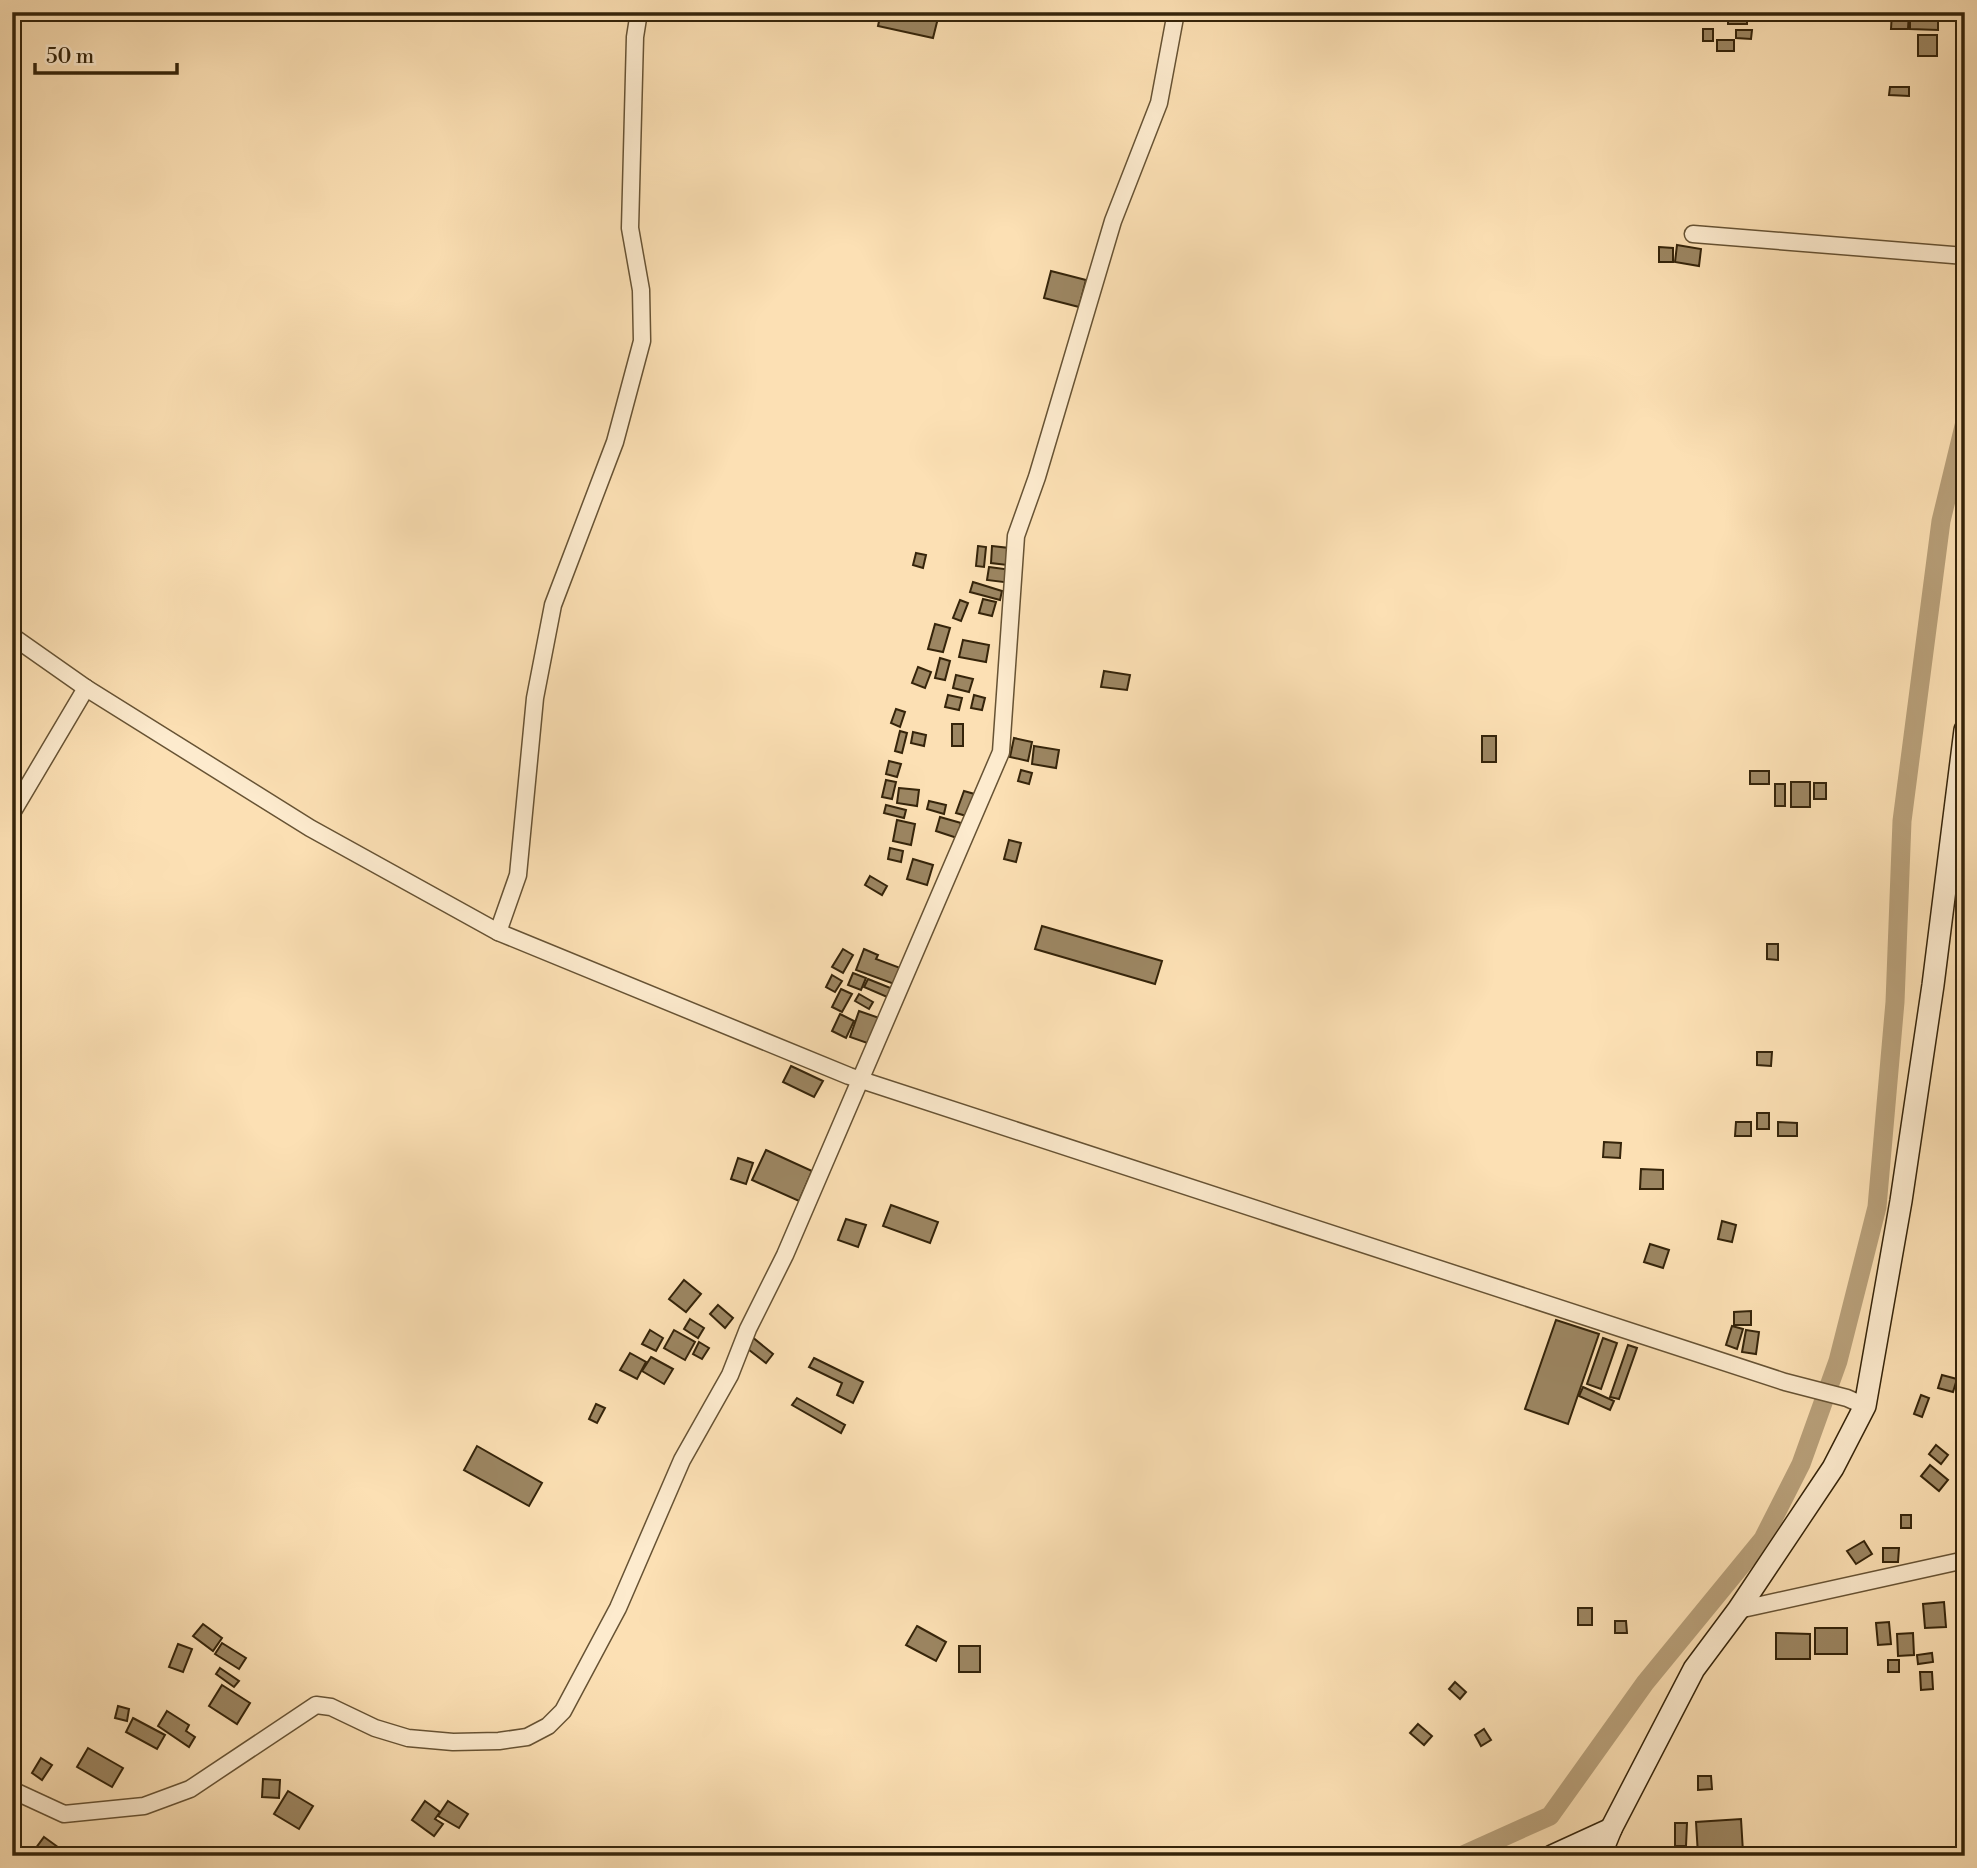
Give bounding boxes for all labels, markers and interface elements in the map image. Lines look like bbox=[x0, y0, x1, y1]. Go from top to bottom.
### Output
scale bar bbox=[35, 32, 177, 76]
text: 50 m bbox=[46, 44, 94, 70]

